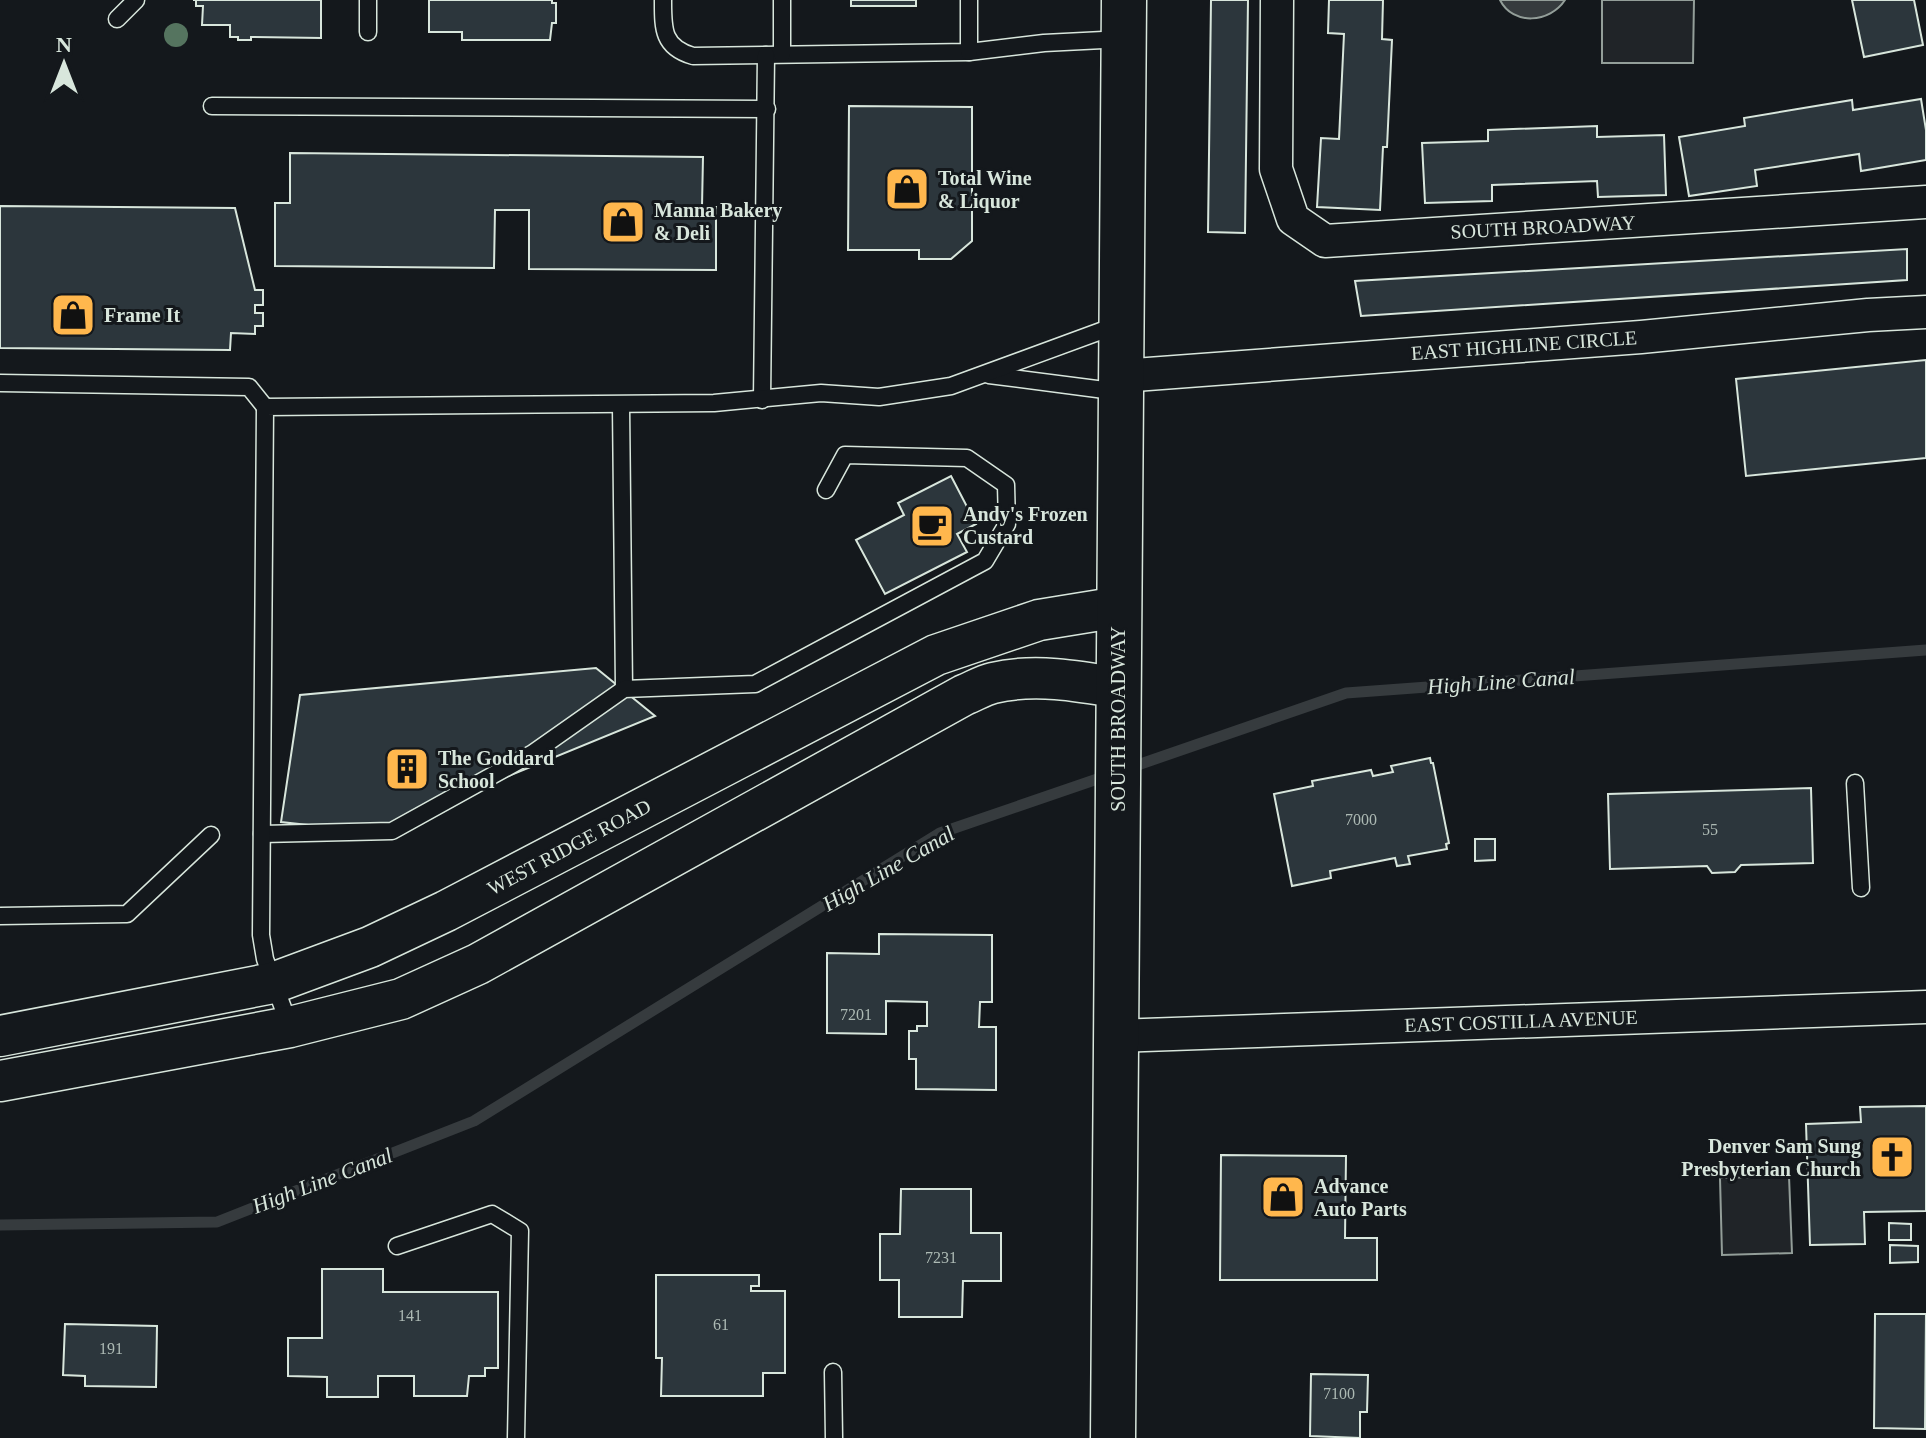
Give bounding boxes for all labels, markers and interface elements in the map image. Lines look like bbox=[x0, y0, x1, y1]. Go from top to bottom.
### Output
north arrow bbox=[24, 24, 104, 104]
text: N bbox=[56, 32, 72, 57]
shop icon: Total Wine & Liquor bbox=[883, 165, 931, 213]
place label: Total Wine & Liquor bbox=[938, 167, 1032, 213]
shop icon: Manna Bakery & Deli bbox=[599, 198, 647, 246]
place label: Manna Bakery & Deli bbox=[654, 199, 782, 244]
street label: SOUTH BROADWAY bbox=[1450, 211, 1636, 243]
shop icon: Frame It bbox=[49, 291, 97, 339]
place label: Frame It bbox=[104, 304, 180, 326]
street label: EAST HIGHLINE CIRCLE bbox=[1410, 326, 1638, 364]
cafe icon: Andy's Frozen Custard bbox=[908, 502, 956, 550]
place label: Andy's Frozen Custard bbox=[963, 503, 1088, 548]
street label: SOUTH BROADWAY bbox=[1107, 626, 1129, 812]
water label: High Line Canal bbox=[1425, 664, 1576, 699]
building icon: The Goddard School bbox=[383, 745, 431, 793]
place label: The Goddard School bbox=[438, 747, 554, 792]
street label: WEST RIDGE ROAD bbox=[484, 795, 654, 899]
house number: 7000 bbox=[1345, 811, 1377, 828]
water label: High Line Canal bbox=[817, 821, 959, 917]
house number: 55 bbox=[1702, 821, 1718, 838]
house number: 7201 bbox=[840, 1006, 872, 1023]
street label: EAST COSTILLA AVENUE bbox=[1404, 1006, 1638, 1036]
church icon: Denver Sam Sung Presbyterian Church bbox=[1868, 1133, 1916, 1181]
place label: Denver Sam Sung Presbyterian Church bbox=[1681, 1135, 1861, 1181]
water label: High Line Canal bbox=[248, 1142, 396, 1219]
shop icon: Advance Auto Parts bbox=[1259, 1173, 1307, 1221]
place label: Advance Auto Parts bbox=[1314, 1175, 1407, 1220]
house number: 7231 bbox=[925, 1249, 957, 1266]
house number: 141 bbox=[398, 1307, 422, 1324]
house number: 61 bbox=[713, 1316, 729, 1333]
house number: 191 bbox=[99, 1340, 123, 1357]
house number: 7100 bbox=[1323, 1385, 1355, 1402]

